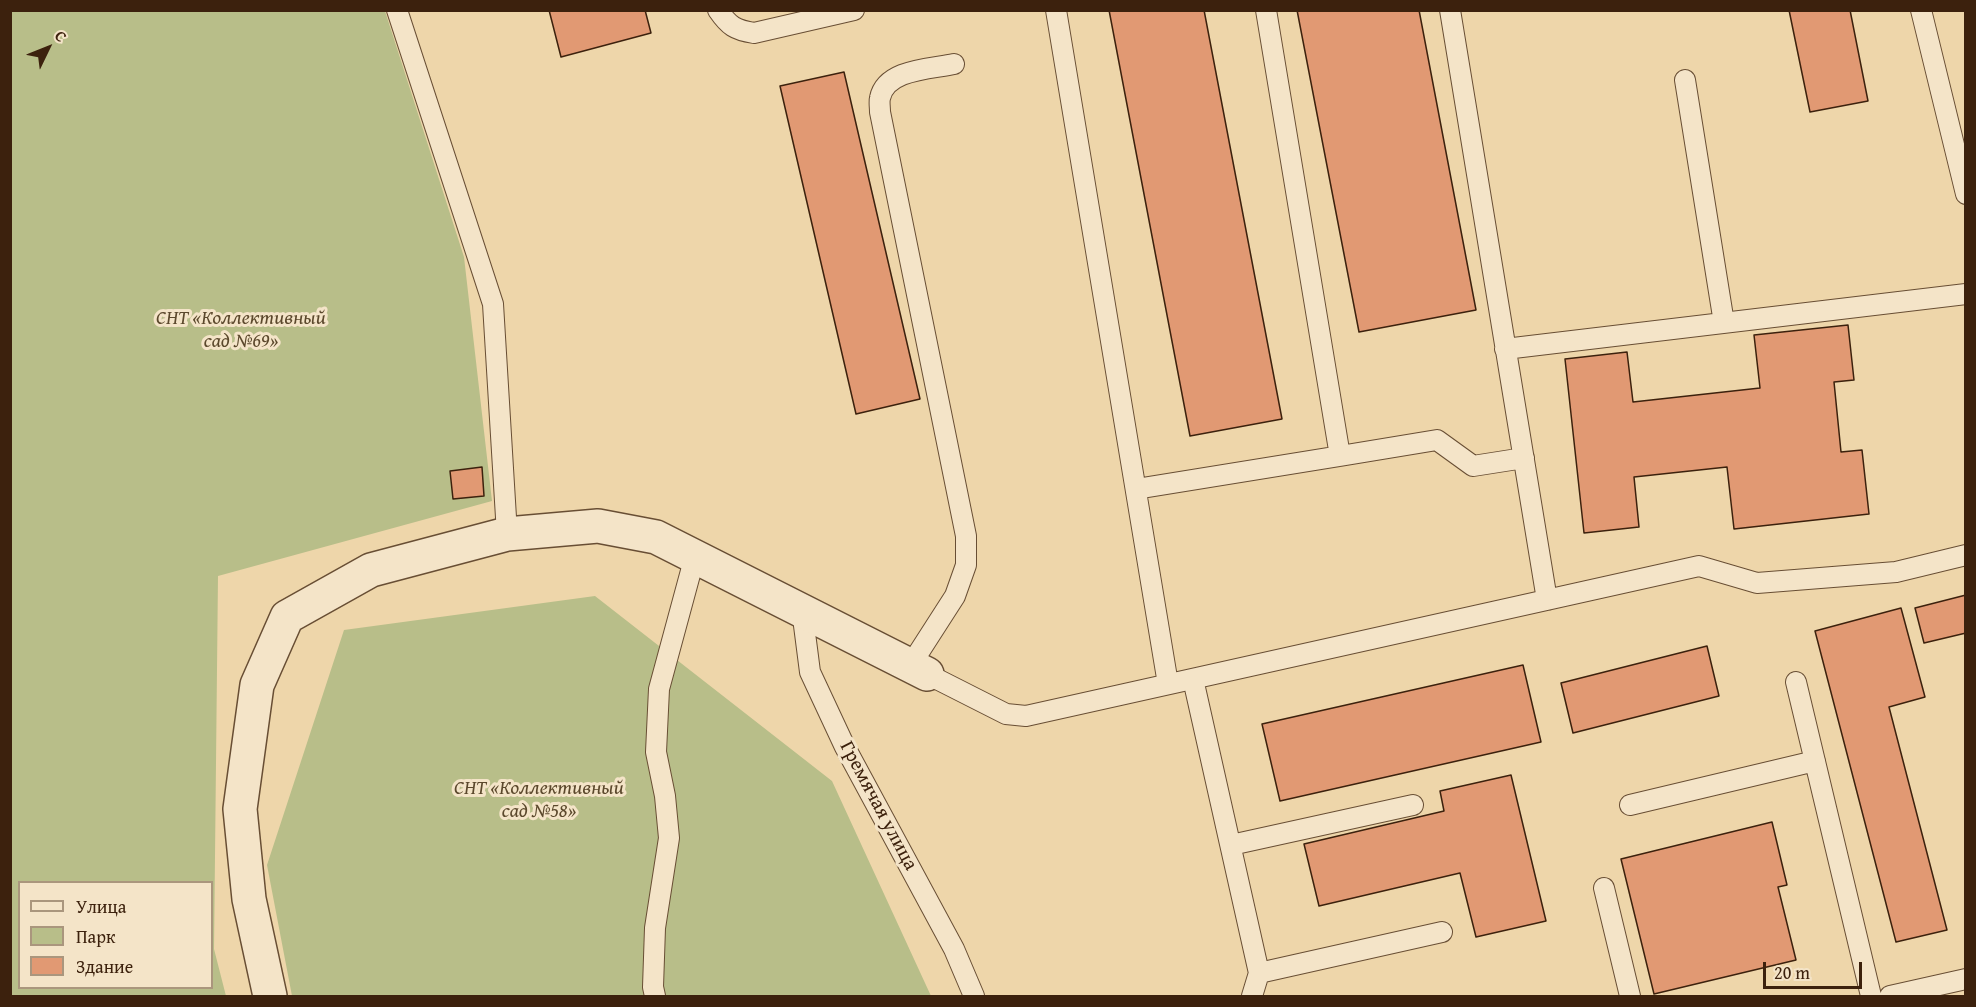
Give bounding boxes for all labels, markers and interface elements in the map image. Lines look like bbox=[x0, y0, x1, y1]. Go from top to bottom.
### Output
north arrow bbox=[18, 18, 78, 78]
text: С bbox=[49, 24, 73, 47]
park label: СНТ «Коллективный сад №69» bbox=[156, 307, 326, 354]
street label: Гремячая улица bbox=[834, 737, 922, 875]
park label: СНТ «Коллективный сад №58» bbox=[454, 777, 624, 824]
legend bbox=[18, 881, 213, 989]
text: Улица bbox=[76, 893, 126, 920]
text: Парк bbox=[76, 923, 115, 950]
scale bar bbox=[1766, 950, 1865, 988]
text: Здание bbox=[76, 953, 133, 980]
text: 20 m bbox=[1774, 959, 1810, 986]

